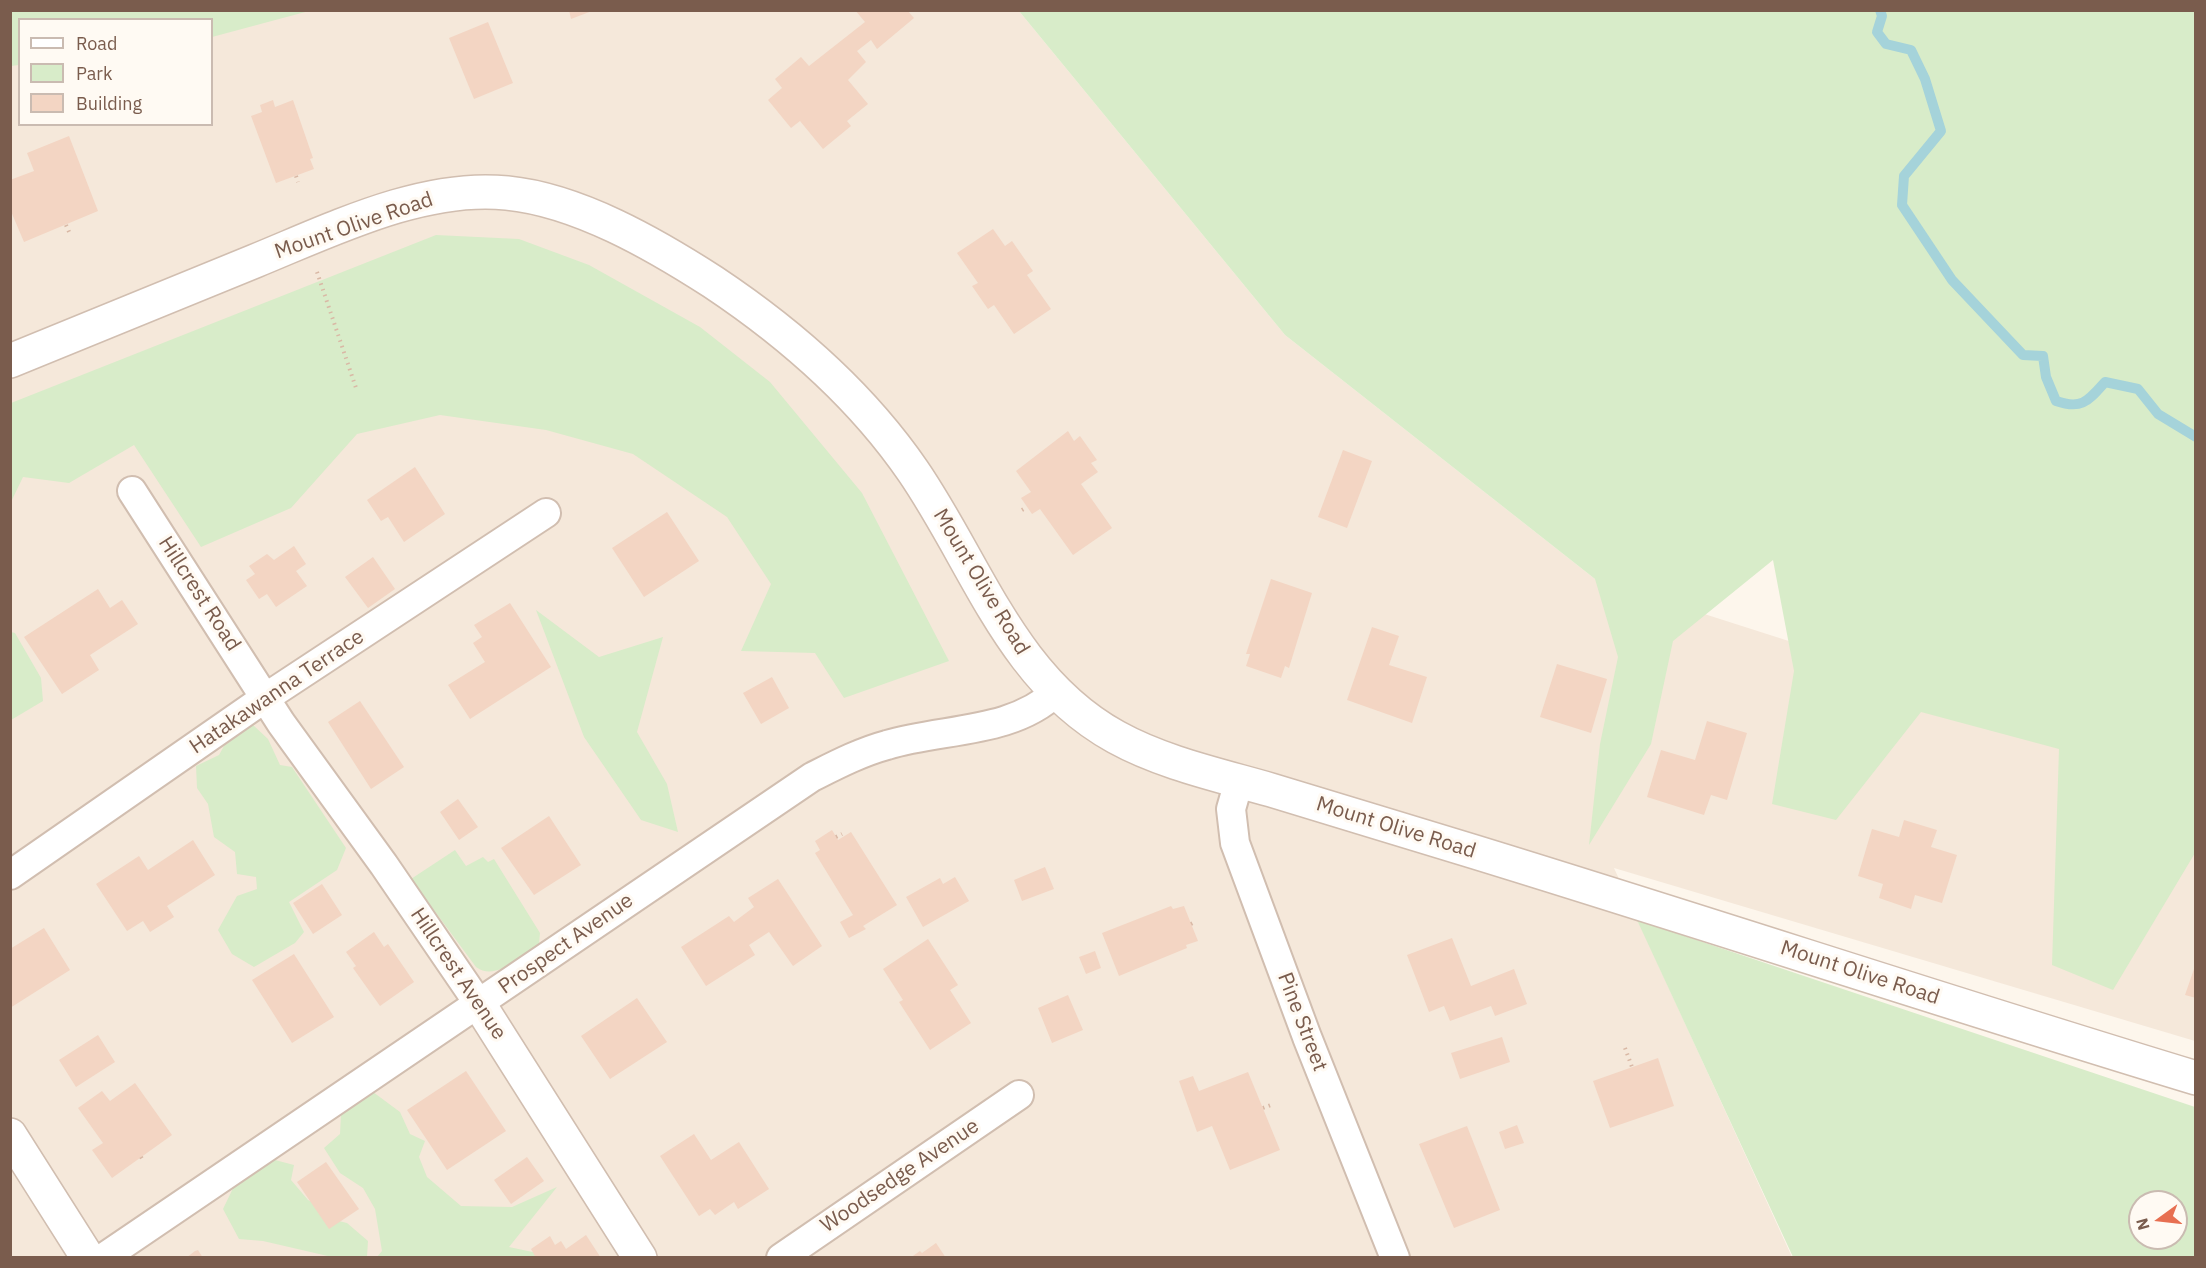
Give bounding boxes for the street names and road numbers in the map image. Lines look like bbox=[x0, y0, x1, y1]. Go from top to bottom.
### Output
street label: Mount Olive Road bbox=[272, 187, 436, 265]
street label: Mount Olive Road bbox=[928, 504, 1034, 660]
street label: Hillcrest Road bbox=[153, 532, 245, 656]
street label: Hatakawanna Terrace bbox=[185, 624, 369, 760]
street label: Mount Olive Road bbox=[1313, 792, 1479, 864]
street label: Prospect Avenue bbox=[494, 888, 638, 1000]
street label: Hillcrest Avenue bbox=[405, 903, 511, 1045]
street label: Mount Olive Road bbox=[1777, 935, 1943, 1011]
street label: Pine Street bbox=[1272, 969, 1332, 1075]
street label: Woodsedge Avenue bbox=[816, 1114, 984, 1238]

